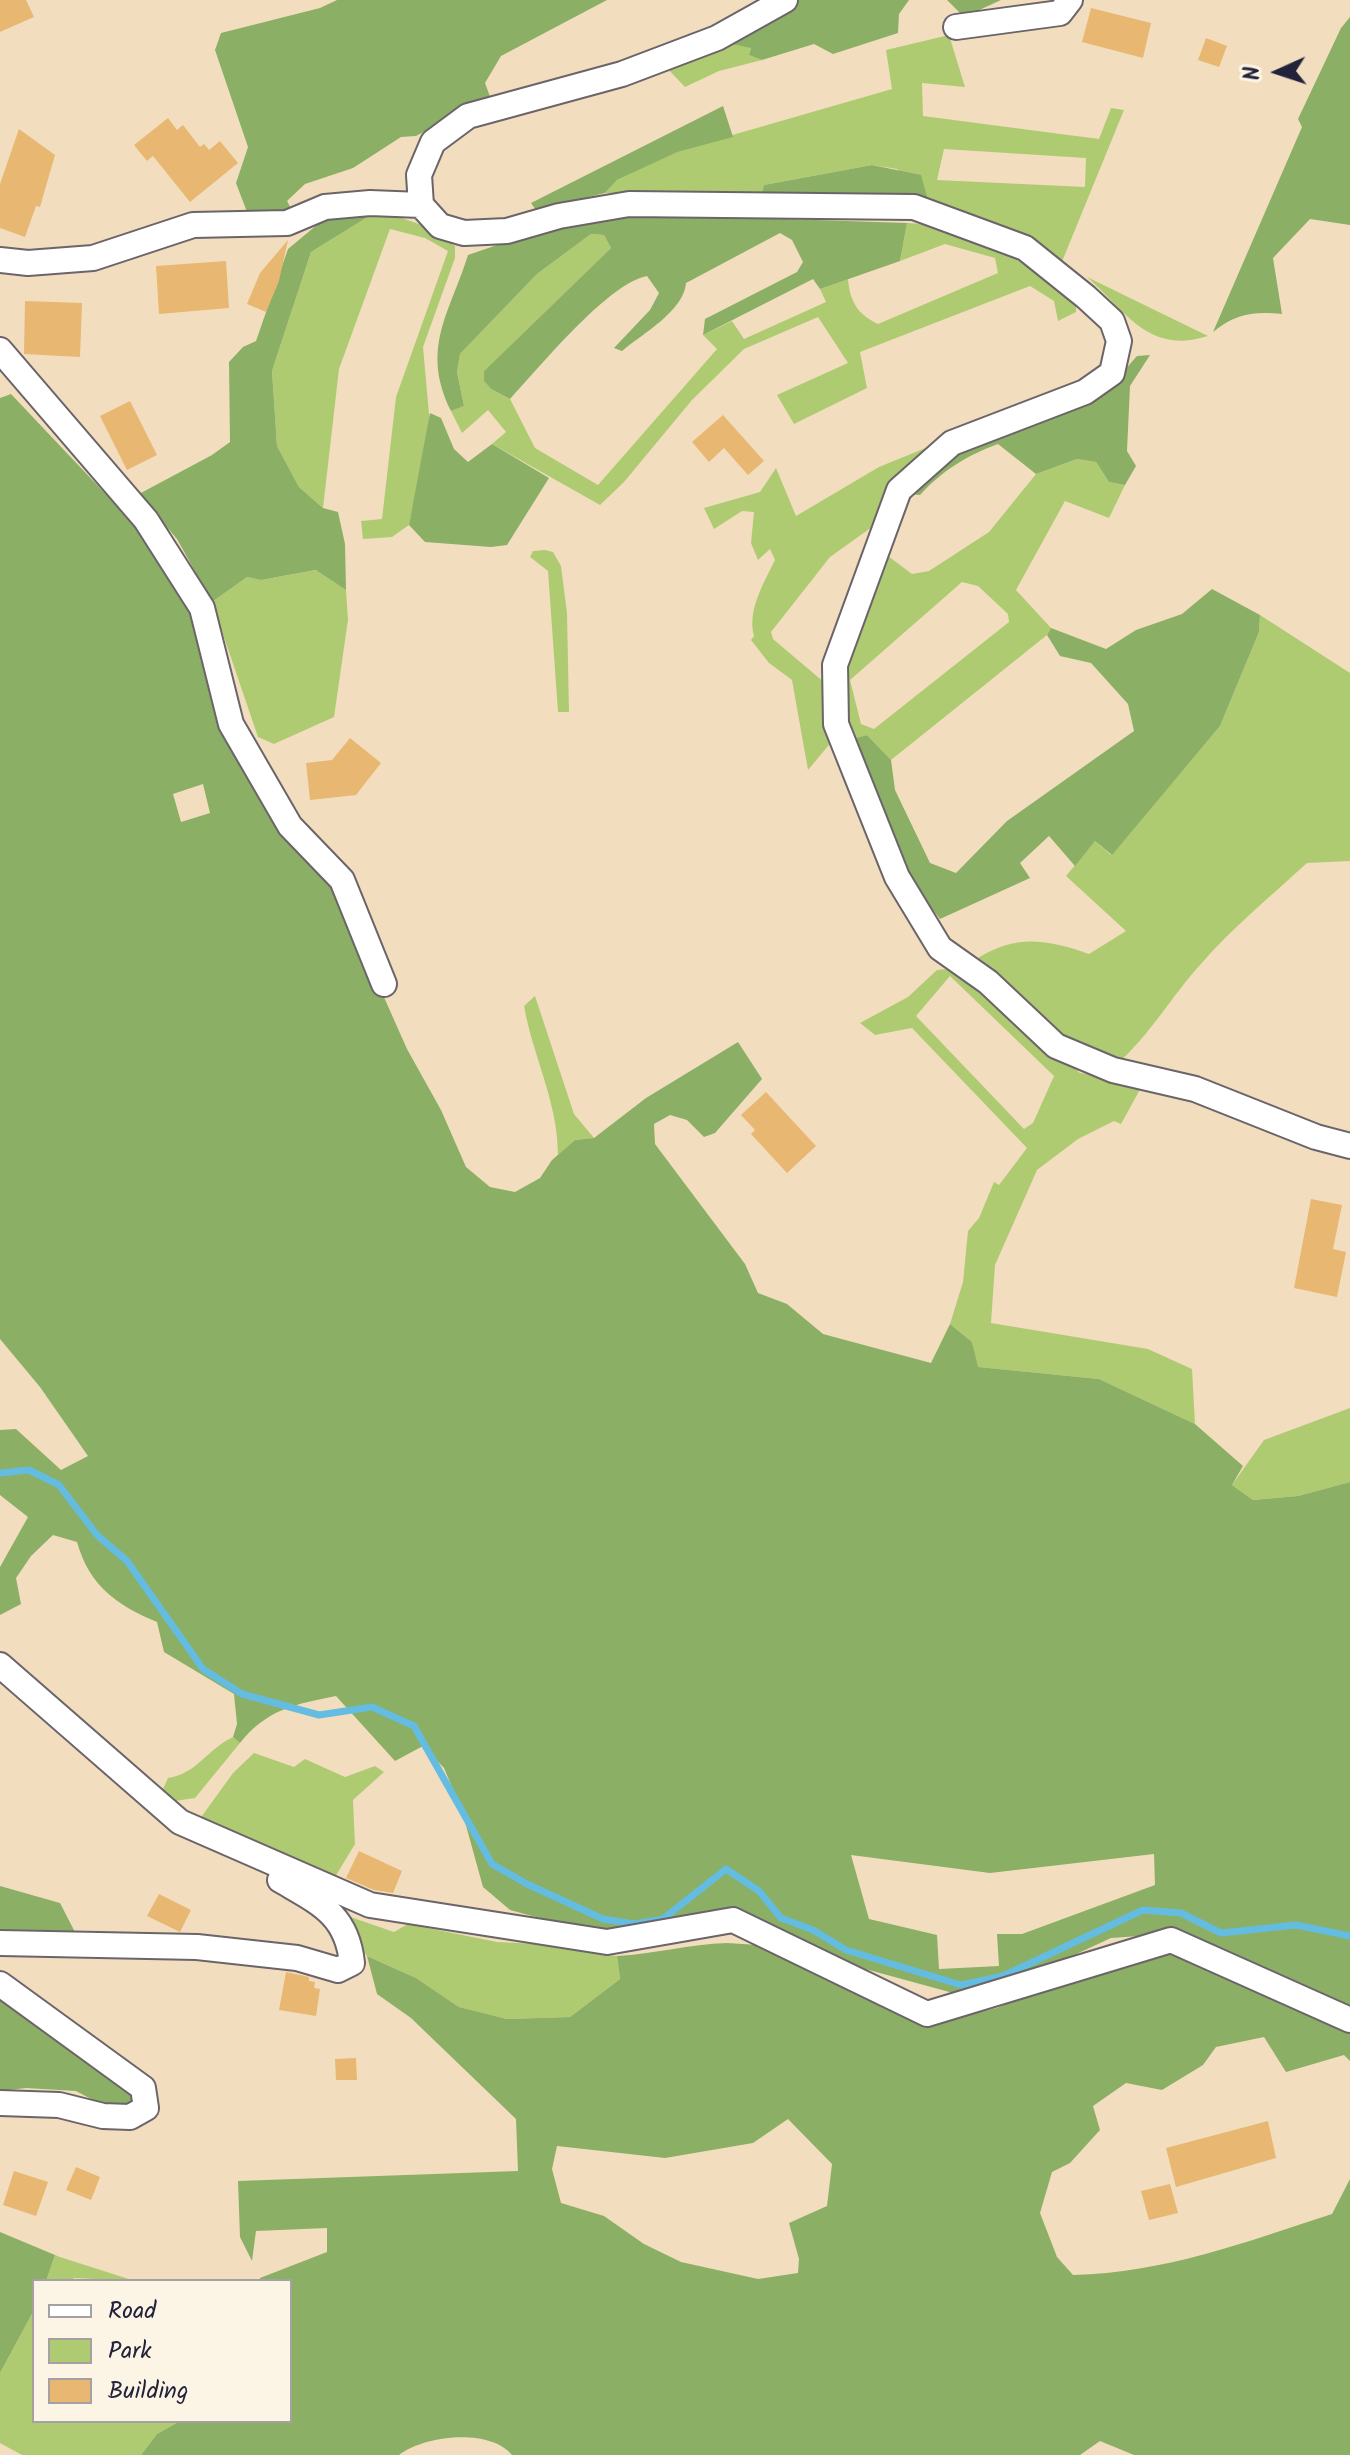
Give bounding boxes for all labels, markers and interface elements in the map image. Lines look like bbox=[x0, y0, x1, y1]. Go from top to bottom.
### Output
north arrow bbox=[1238, 32, 1318, 112]
text: N bbox=[1236, 65, 1271, 81]
legend bbox=[32, 2279, 292, 2423]
text: Road bbox=[108, 2292, 156, 2331]
text: Park bbox=[108, 2332, 152, 2371]
text: Building bbox=[108, 2372, 188, 2411]

